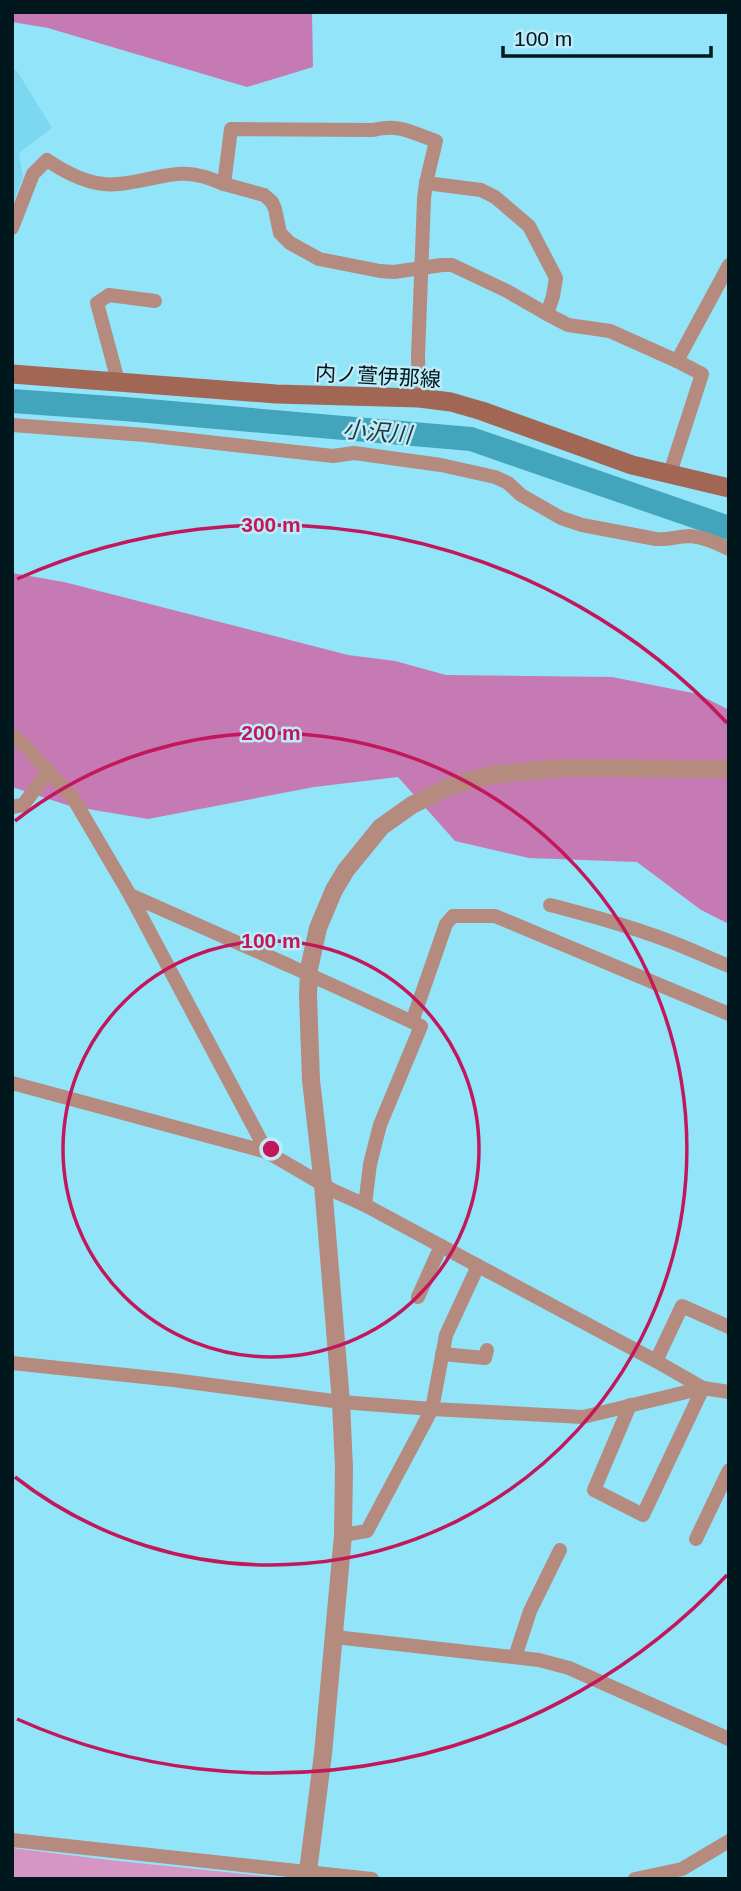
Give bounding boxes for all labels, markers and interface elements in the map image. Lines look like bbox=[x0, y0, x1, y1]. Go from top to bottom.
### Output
scale bar bbox=[503, 14, 711, 58]
text: 100 m bbox=[514, 27, 572, 50]
street label: 内ノ萱伊那線 bbox=[314, 361, 442, 391]
water label: 小沢川 bbox=[341, 416, 415, 448]
text: 300 m bbox=[241, 513, 301, 536]
text: 200 m bbox=[241, 721, 301, 744]
text: 100 m bbox=[241, 929, 301, 952]
centre of rings bbox=[259, 1137, 283, 1161]

